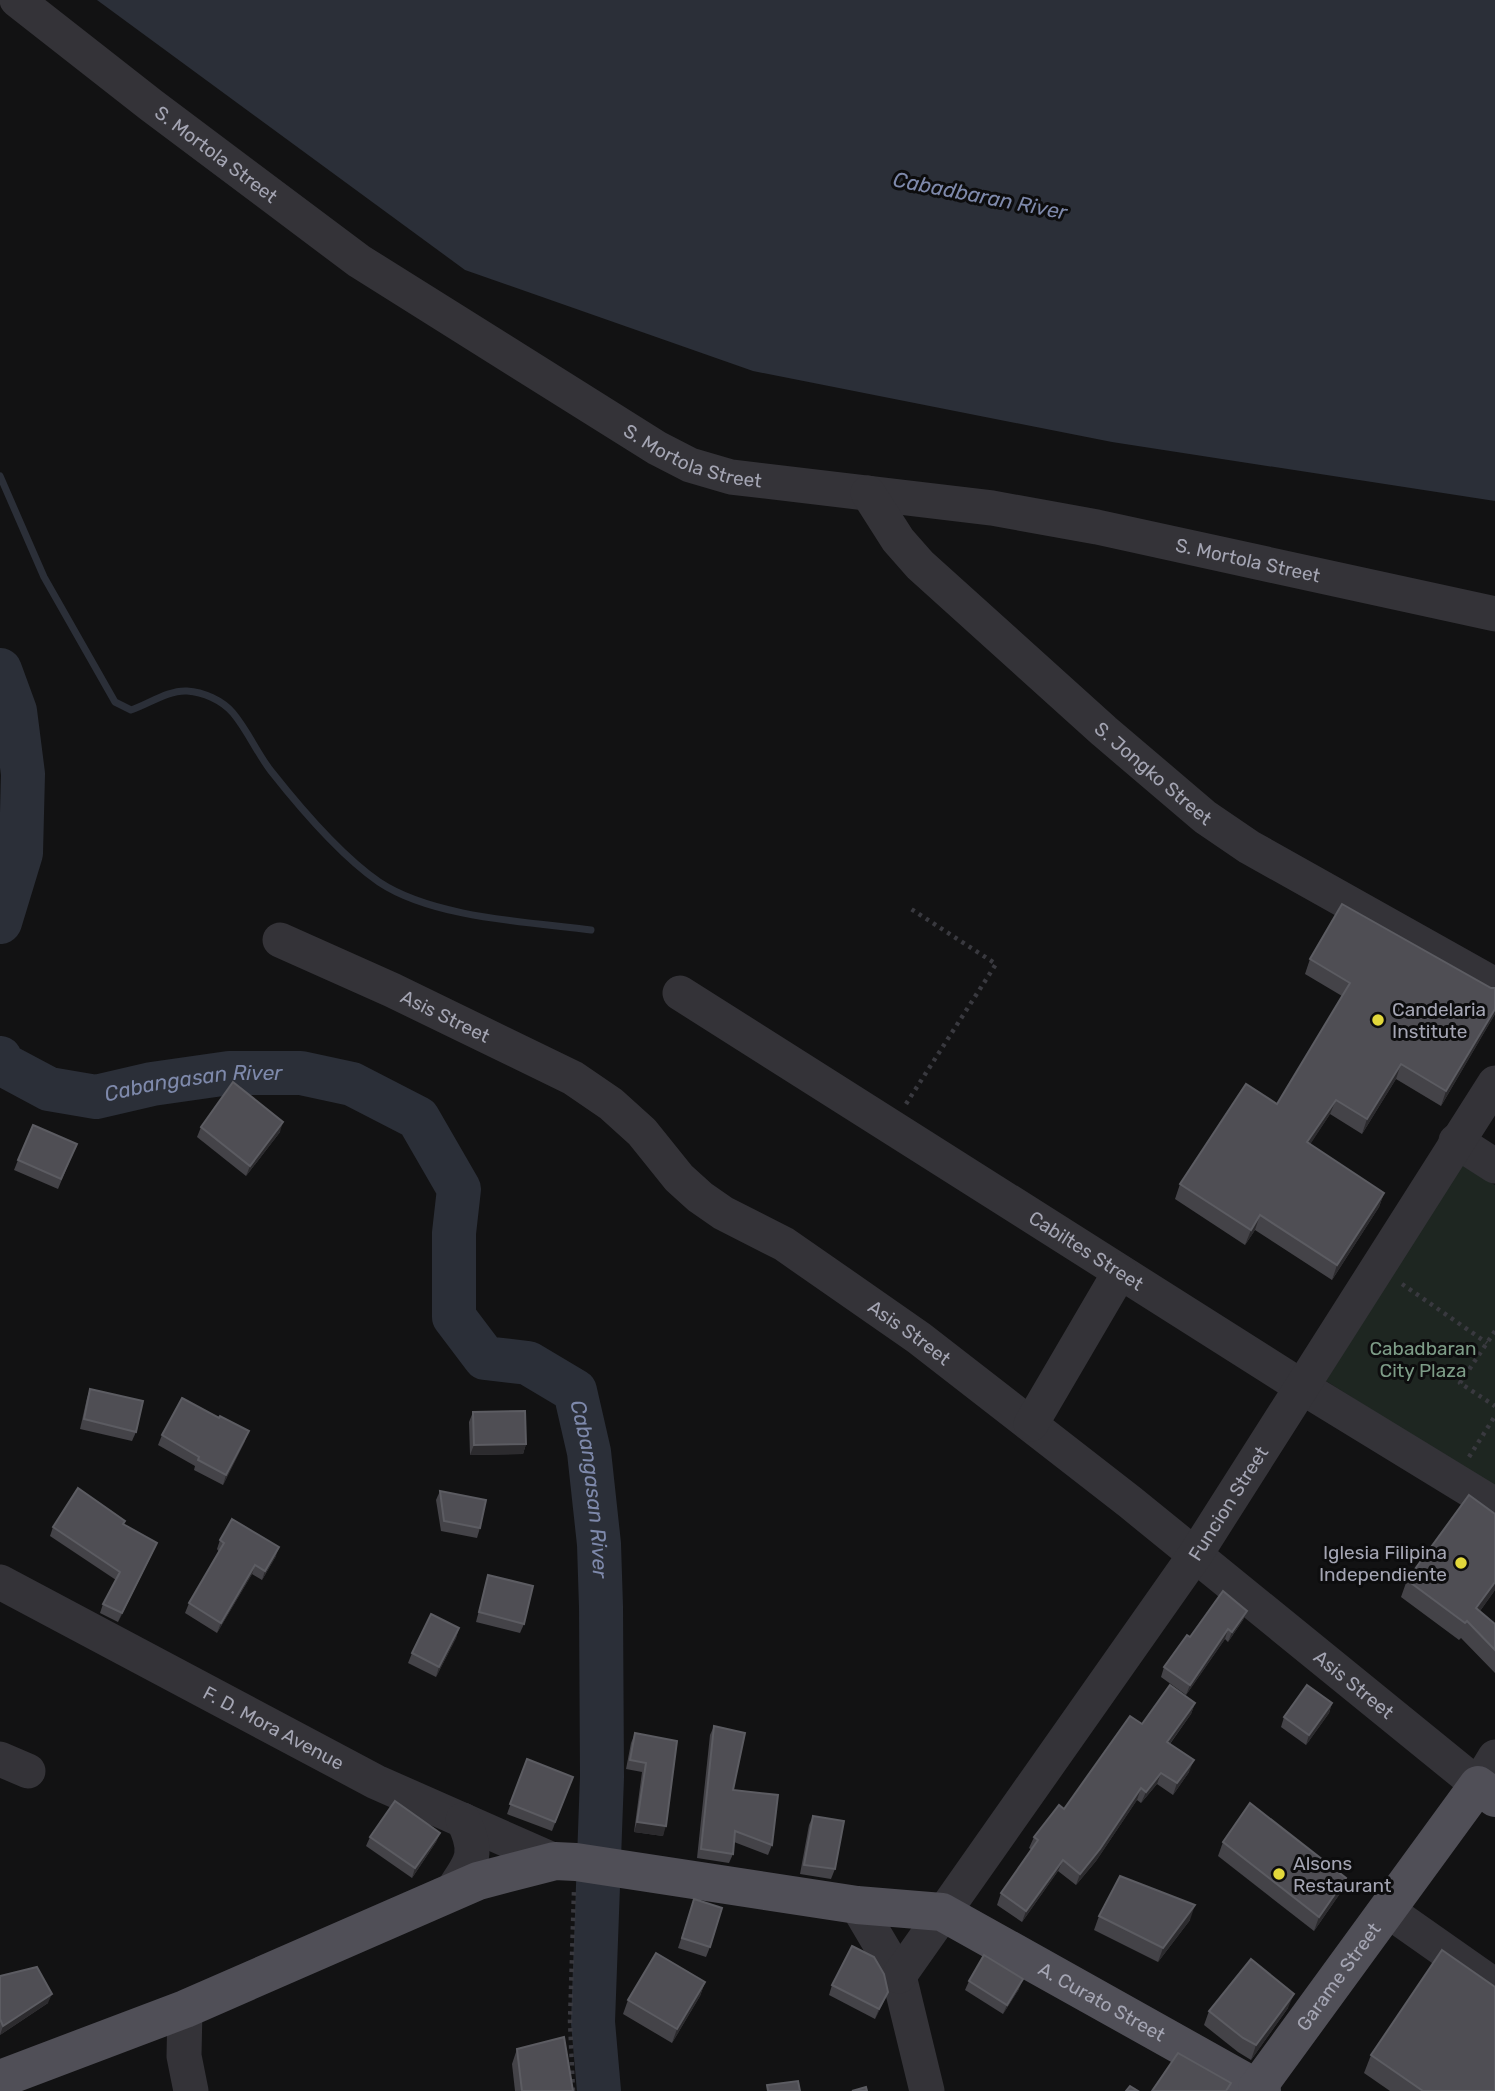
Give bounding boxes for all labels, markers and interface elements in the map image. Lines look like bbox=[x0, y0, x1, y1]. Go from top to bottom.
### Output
street label: S. Mortola Street bbox=[150, 101, 283, 208]
water label: Cabadbaran River bbox=[891, 166, 1070, 225]
street label: S. Mortola Street bbox=[619, 419, 764, 493]
street label: S. Mortola Street bbox=[1173, 533, 1323, 588]
street label: S. Jongko Street bbox=[1090, 717, 1217, 831]
street label: Asis Street bbox=[397, 985, 494, 1048]
place label: Candelaria Institute bbox=[1392, 998, 1486, 1043]
marker: Candelaria Institute bbox=[1370, 1012, 1386, 1028]
water label: Cabangasan River bbox=[102, 1060, 283, 1107]
street label: Cabiltes Street bbox=[1025, 1206, 1148, 1296]
street label: Asis Street bbox=[864, 1295, 956, 1371]
park label: Cabadbaran City Plaza bbox=[1369, 1337, 1477, 1382]
water label: Cabangasan River bbox=[565, 1397, 613, 1579]
street label: Funcion Street bbox=[1183, 1442, 1273, 1565]
place label: Iglesia Filipina Independiente bbox=[1319, 1541, 1447, 1586]
marker: Iglesia Filipina Independiente bbox=[1453, 1555, 1469, 1571]
street label: Asis Street bbox=[1309, 1645, 1399, 1724]
street label: F. D. Mora Avenue bbox=[199, 1681, 348, 1775]
place label: Alsons Restaurant bbox=[1293, 1852, 1392, 1897]
marker: Alsons Restaurant bbox=[1271, 1866, 1287, 1882]
street label: Garame Street bbox=[1292, 1918, 1386, 2035]
street label: A. Curato Street bbox=[1034, 1957, 1170, 2047]

